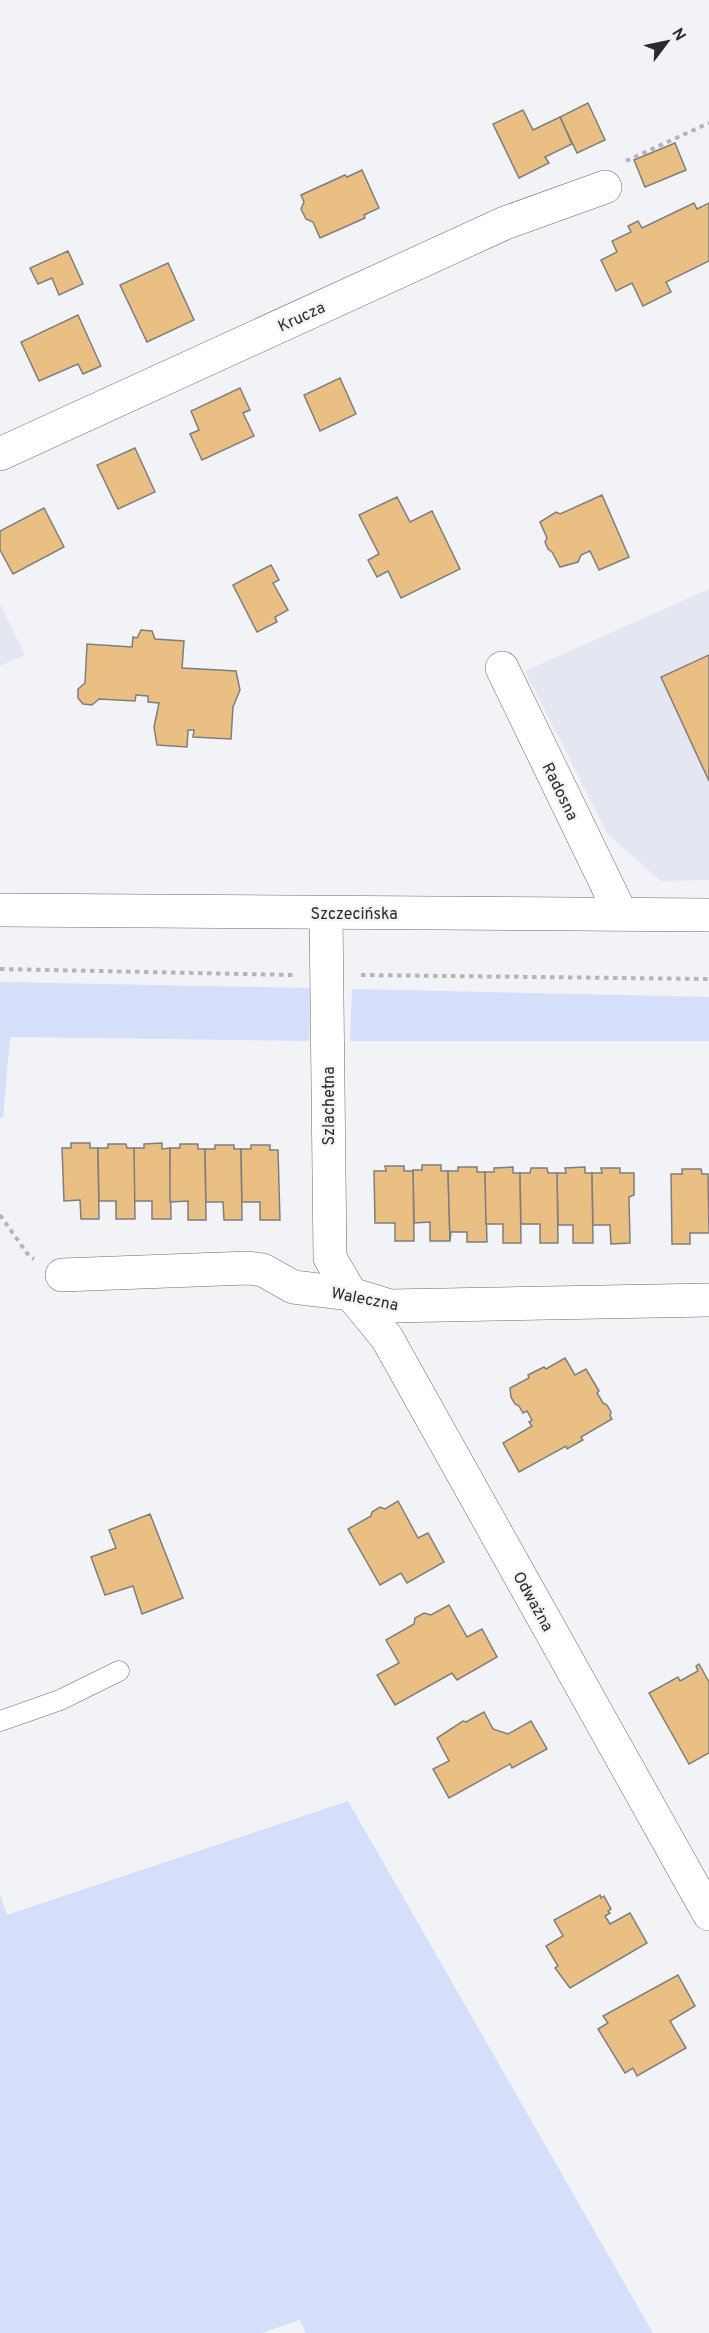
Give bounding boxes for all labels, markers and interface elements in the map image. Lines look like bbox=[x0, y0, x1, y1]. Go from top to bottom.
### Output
north arrow bbox=[637, 12, 697, 72]
text: N bbox=[666, 25, 690, 45]
street label: Krucza bbox=[275, 298, 329, 337]
street label: Radosna bbox=[537, 760, 582, 824]
street label: Szczecińska bbox=[310, 905, 398, 925]
street label: Szlachetna bbox=[320, 1066, 340, 1146]
street label: Waleczna bbox=[329, 1284, 400, 1316]
street label: Odważna bbox=[508, 1568, 557, 1636]

